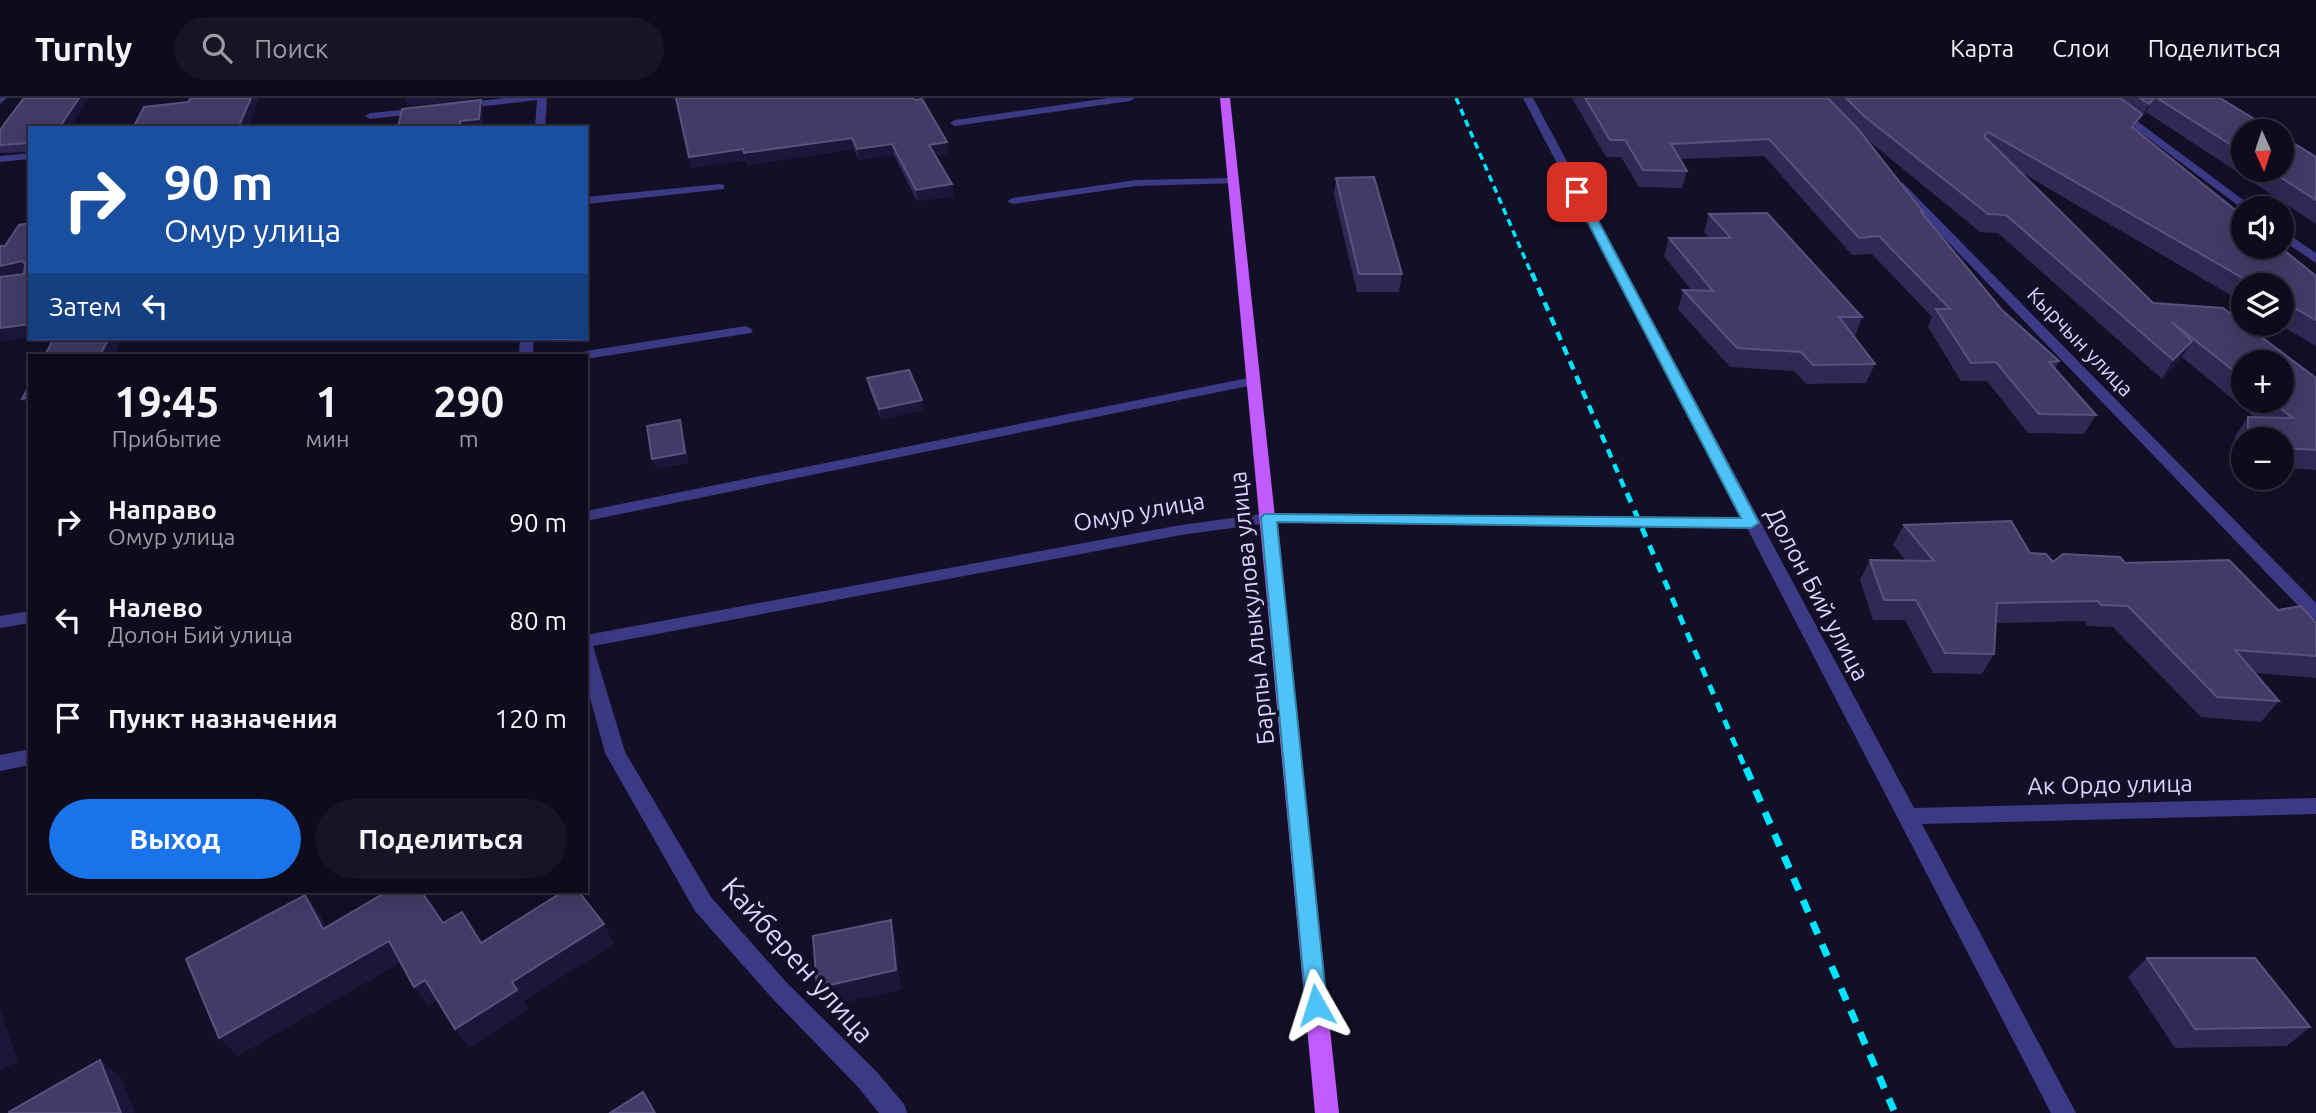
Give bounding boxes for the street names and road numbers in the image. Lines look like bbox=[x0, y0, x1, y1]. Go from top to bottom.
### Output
street label: Кырчын улица bbox=[2023, 282, 2139, 401]
street label: Барпы Алыкулова улица bbox=[1224, 470, 1279, 746]
street label: Омур улица bbox=[1071, 487, 1207, 536]
street label: Долон Бий улица bbox=[1760, 502, 1875, 685]
street label: Ак Ордо улица bbox=[2027, 770, 2193, 799]
street label: Кайберен улица bbox=[716, 871, 881, 1048]

